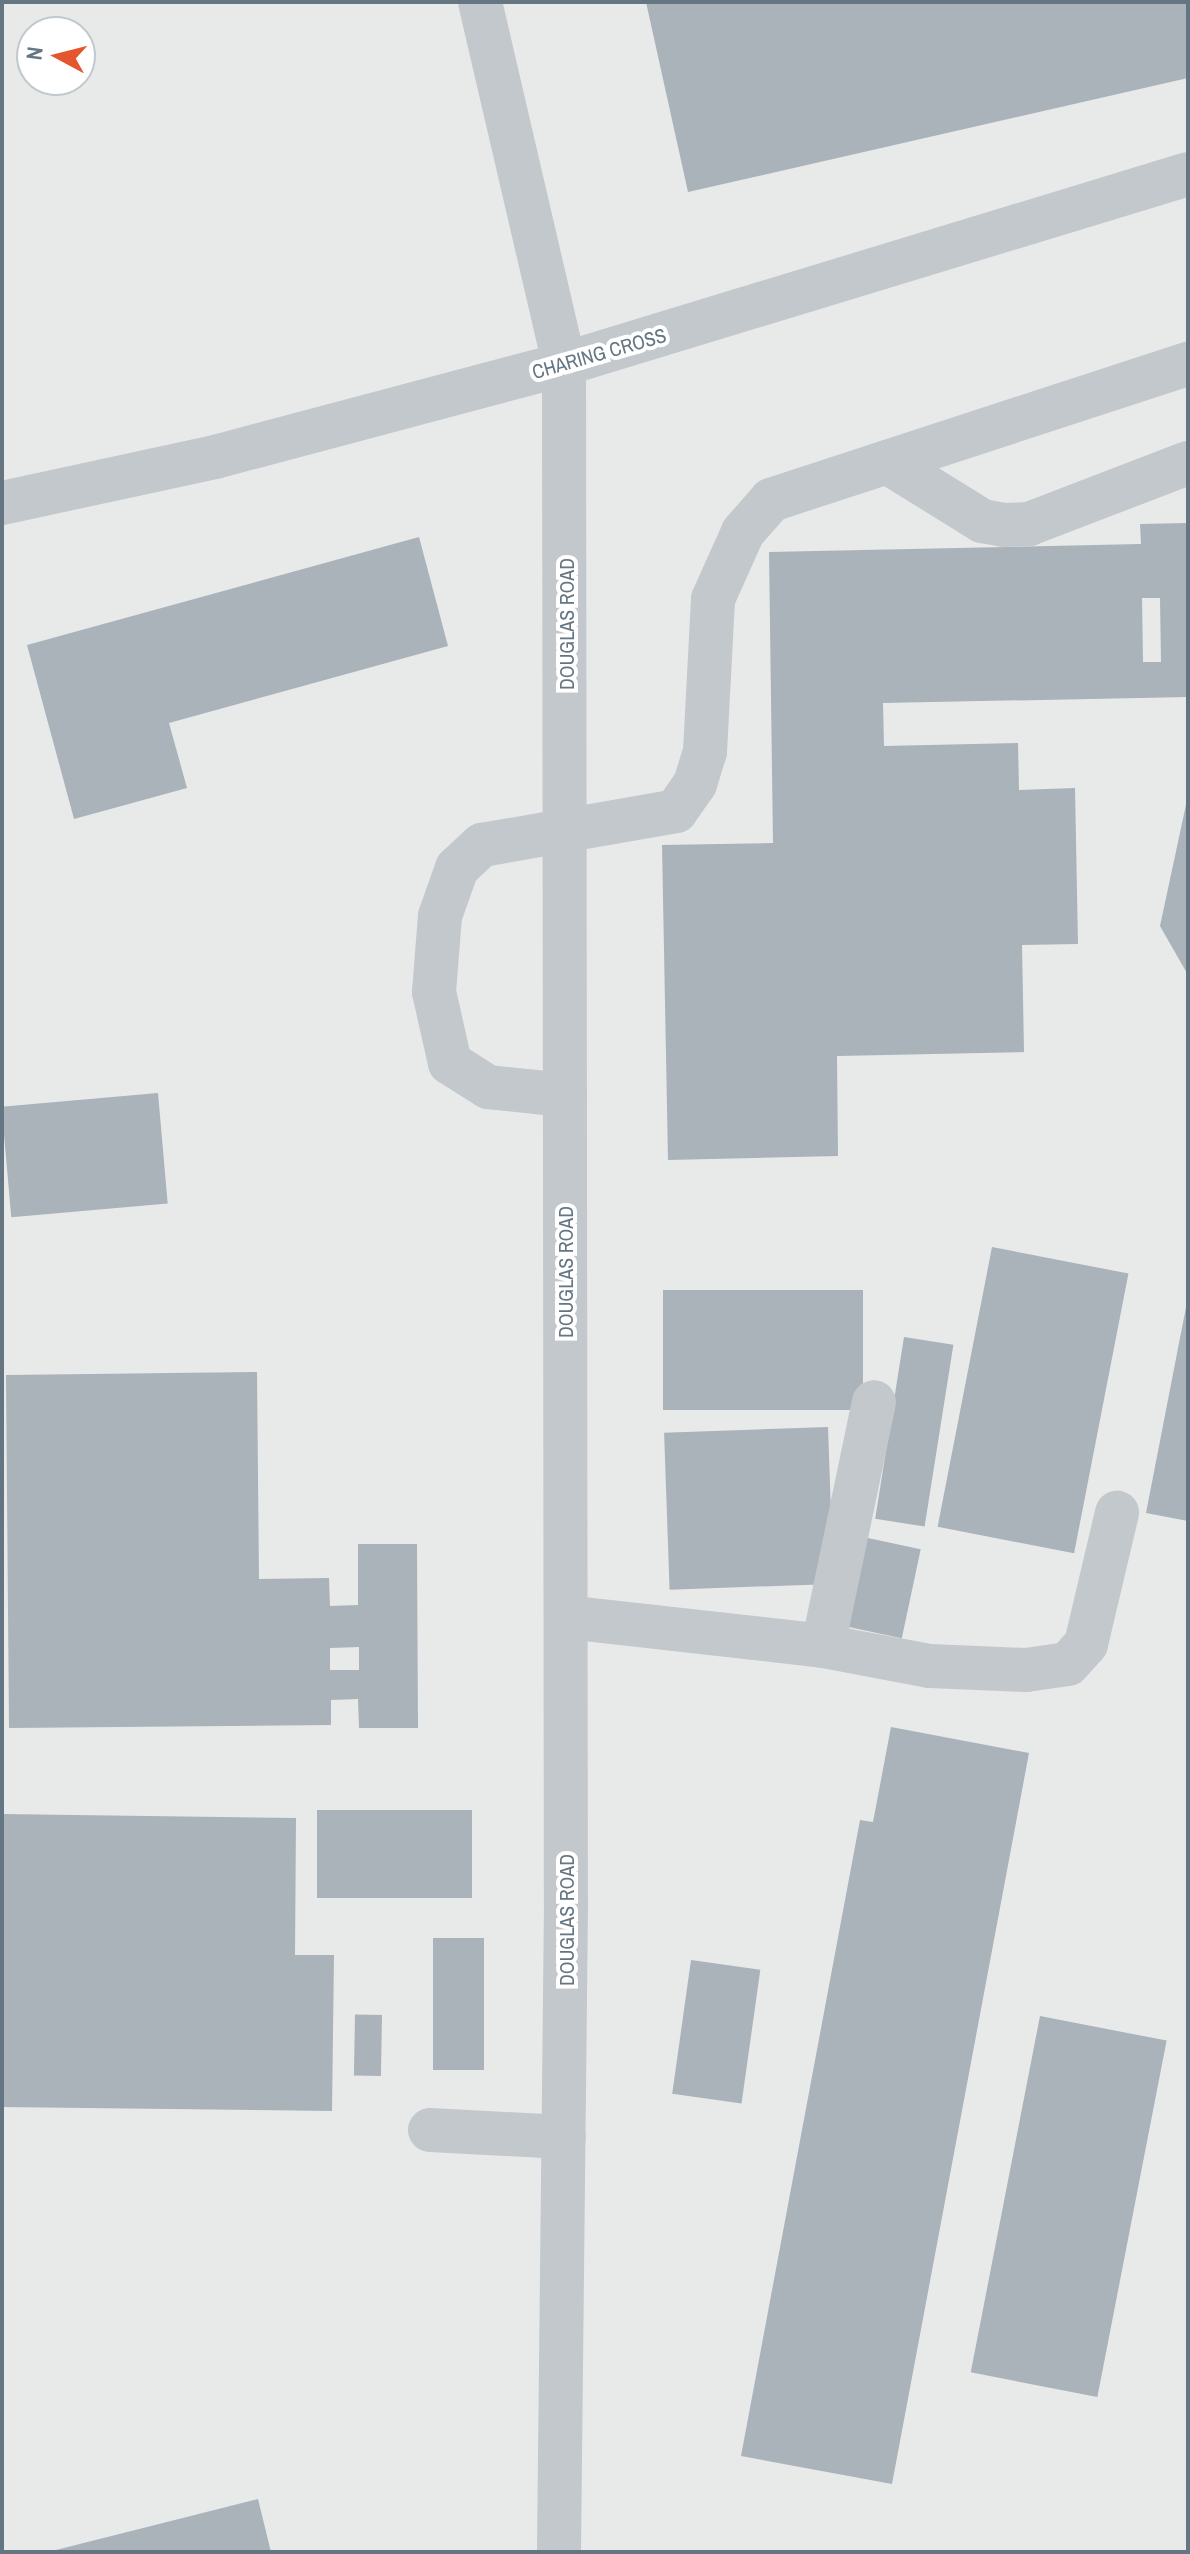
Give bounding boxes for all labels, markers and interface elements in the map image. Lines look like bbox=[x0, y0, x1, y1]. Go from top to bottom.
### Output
north arrow bbox=[16, 16, 96, 96]
text: N bbox=[18, 45, 50, 62]
street label: CHARING CROSS bbox=[529, 322, 669, 384]
street label: DOUGLAS ROAD bbox=[554, 558, 578, 690]
street label: DOUGLAS ROAD bbox=[553, 1206, 577, 1338]
street label: DOUGLAS ROAD bbox=[554, 1854, 578, 1986]

